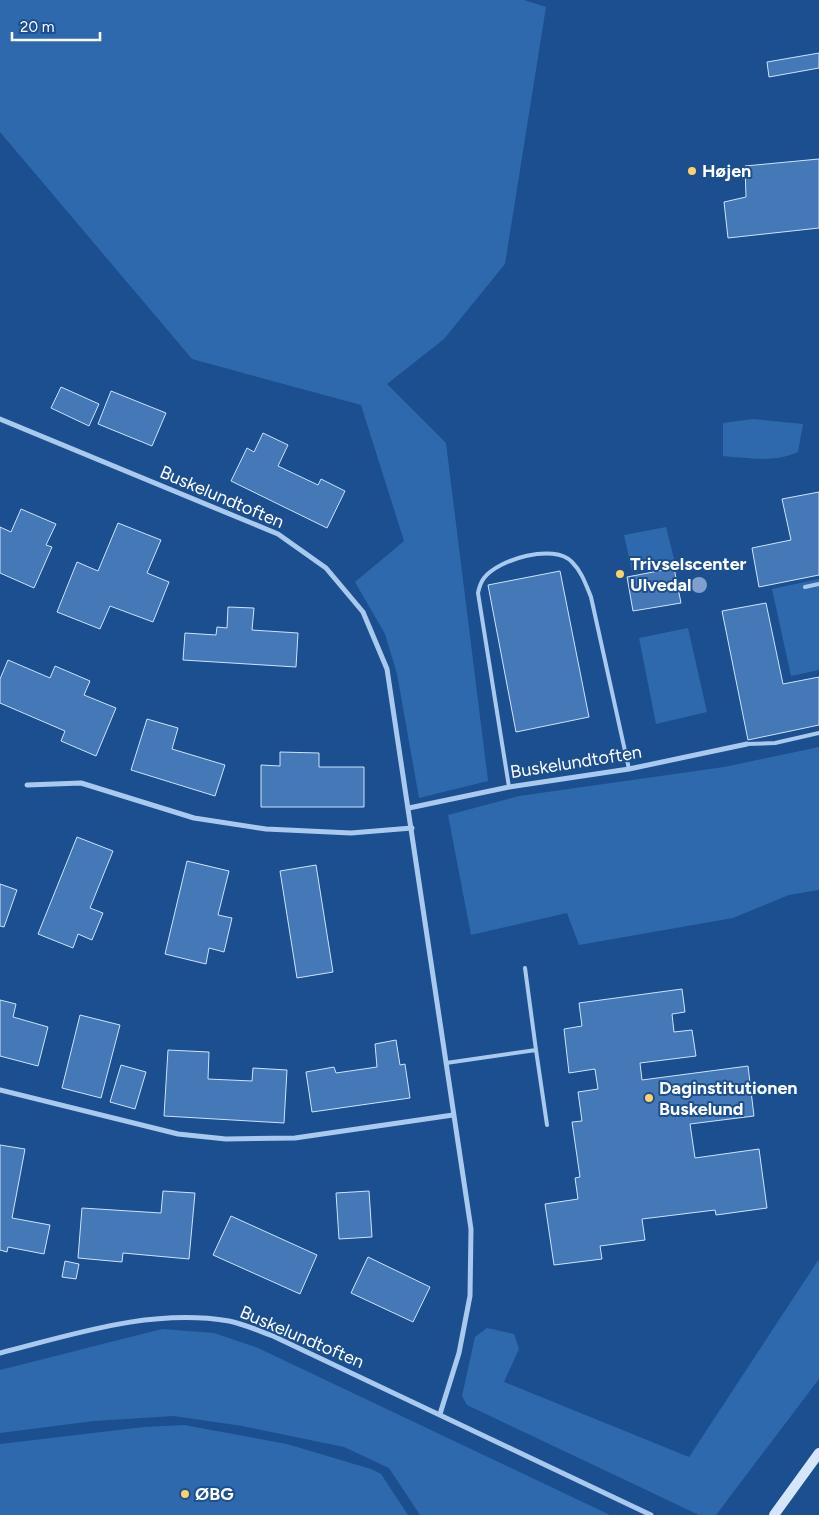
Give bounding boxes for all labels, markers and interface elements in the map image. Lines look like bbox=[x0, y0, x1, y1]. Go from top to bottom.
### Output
scale bar bbox=[12, 10, 100, 42]
text: 20 m bbox=[20, 18, 54, 36]
place label: Højen bbox=[702, 160, 751, 182]
marker: Højen bbox=[686, 165, 698, 177]
street label: Buskelundtoften bbox=[157, 461, 287, 533]
place label: Trivselscenter Ulvedal bbox=[630, 553, 747, 596]
marker: Trivselscenter Ulvedal bbox=[614, 568, 626, 580]
street label: Buskelundtoften bbox=[509, 741, 643, 783]
place label: Daginstitutionen Buskelund bbox=[659, 1077, 798, 1120]
marker: Daginstitutionen Buskelund bbox=[643, 1092, 655, 1104]
street label: Buskelundtoften bbox=[237, 1301, 367, 1373]
place label: ØBG bbox=[195, 1483, 234, 1505]
marker: ØBG bbox=[179, 1488, 191, 1500]

